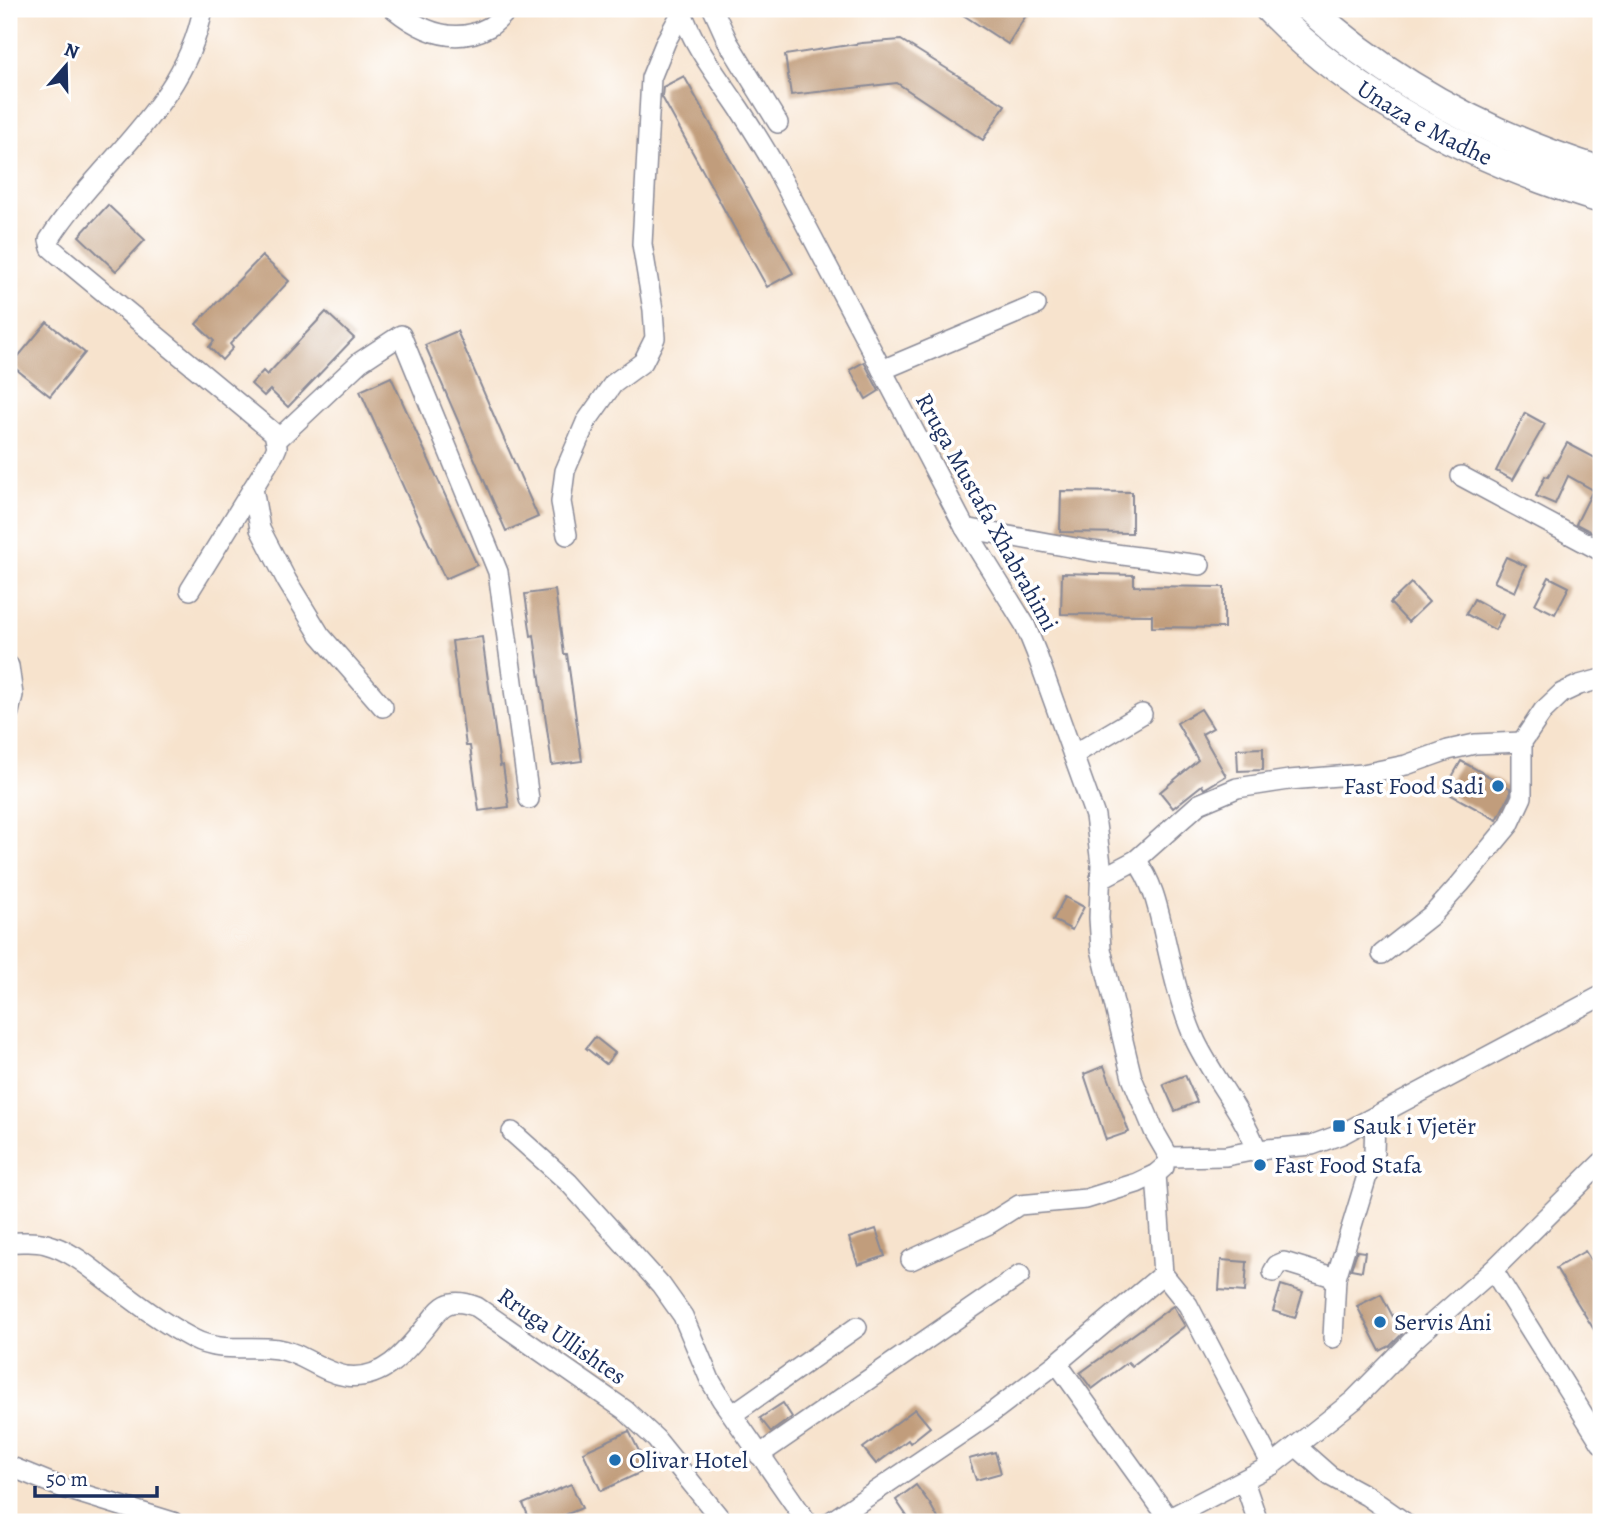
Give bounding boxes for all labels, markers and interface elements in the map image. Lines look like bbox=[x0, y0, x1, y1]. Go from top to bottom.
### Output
north arrow bbox=[32, 32, 102, 102]
text: N bbox=[61, 36, 83, 66]
street label: Unaza e Madhe bbox=[1350, 72, 1497, 173]
street label: Rruga Mustafa Xhabrahimi bbox=[908, 387, 1066, 637]
place label: Fast Food Sadi bbox=[1343, 770, 1484, 802]
marker: Fast Food Sadi bbox=[1490, 778, 1506, 794]
place label: Sauk i Vjetër bbox=[1353, 1110, 1476, 1142]
marker: Sauk i Vjetër bbox=[1331, 1118, 1347, 1134]
place label: Fast Food Stafa bbox=[1274, 1149, 1423, 1181]
marker: Fast Food Stafa bbox=[1252, 1157, 1268, 1173]
street label: Rruga Ullishtes bbox=[491, 1280, 633, 1392]
place label: Servis Ani bbox=[1394, 1306, 1492, 1338]
marker: Servis Ani bbox=[1372, 1314, 1388, 1330]
place label: Olivar Hotel bbox=[629, 1444, 748, 1476]
marker: Olivar Hotel bbox=[607, 1452, 623, 1468]
scale bar bbox=[35, 1454, 158, 1498]
text: 50 m bbox=[46, 1465, 88, 1493]

